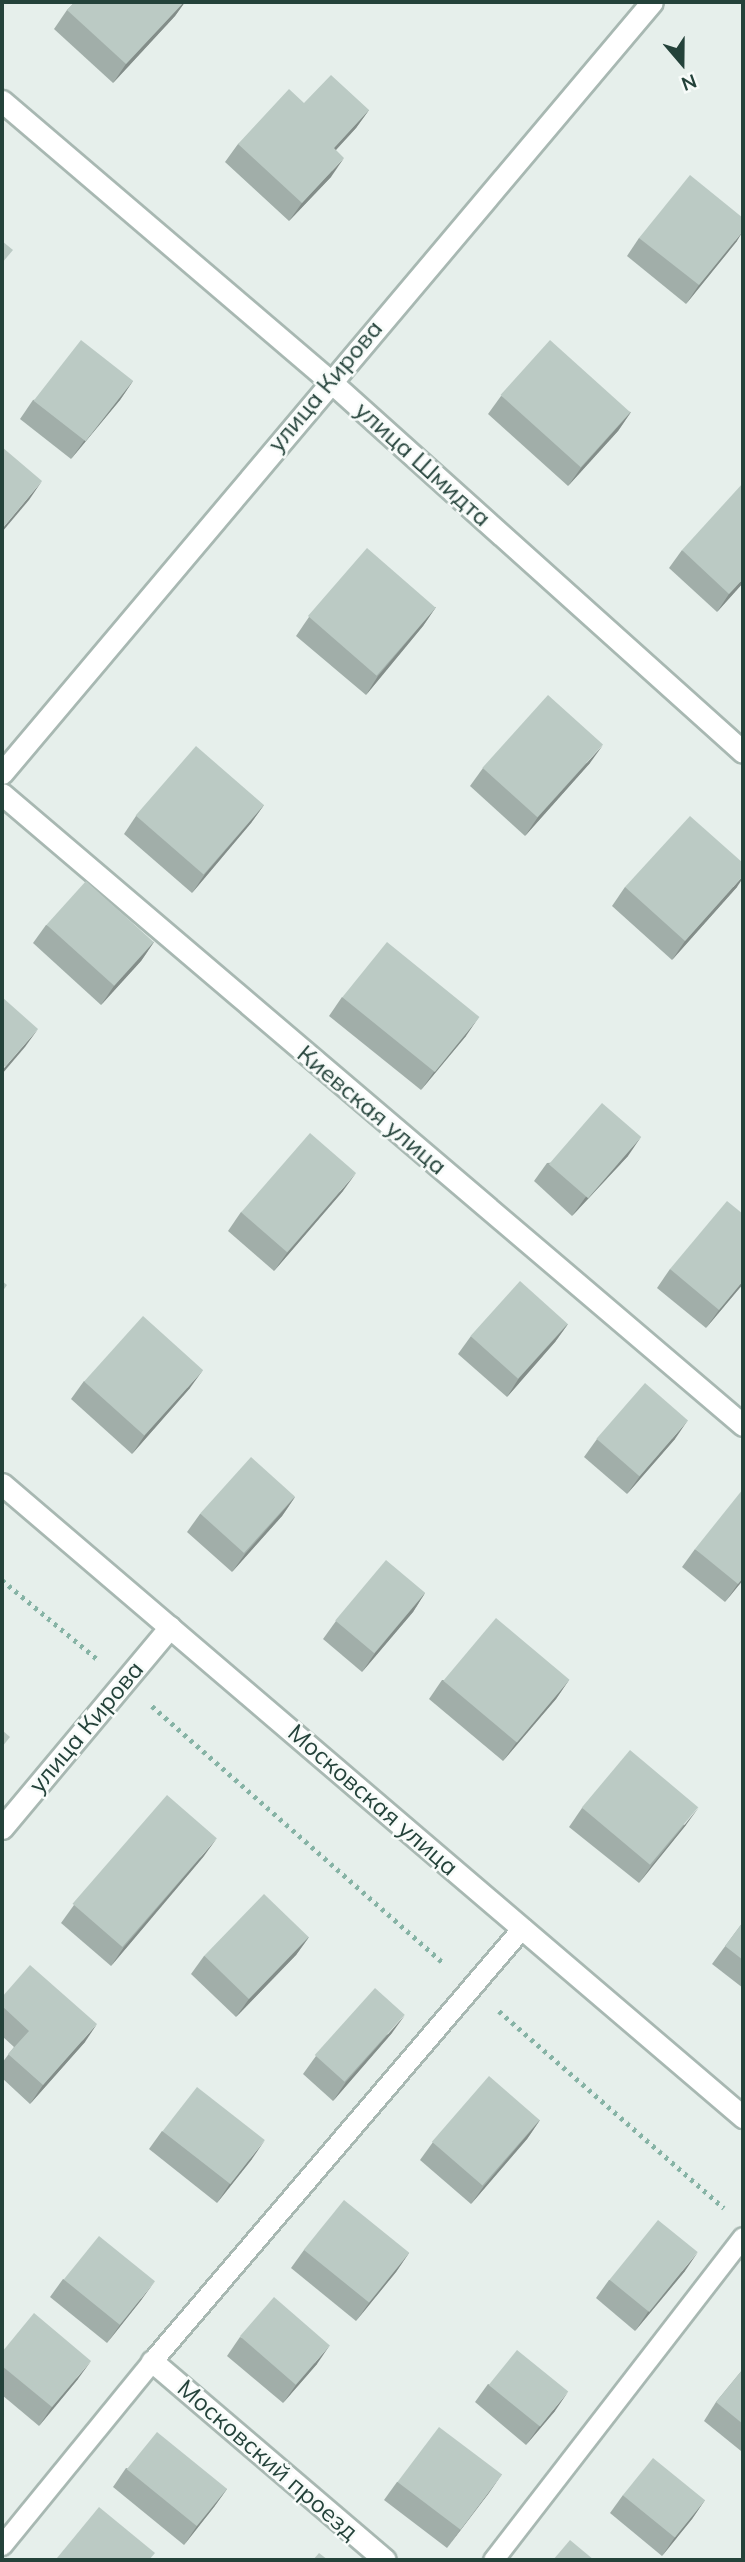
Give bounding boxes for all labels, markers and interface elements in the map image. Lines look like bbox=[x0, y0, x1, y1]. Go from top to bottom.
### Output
north arrow bbox=[647, 28, 717, 98]
text: N bbox=[678, 69, 700, 96]
street label: улица Кирова bbox=[262, 314, 388, 458]
street label: улица Шмидта bbox=[349, 396, 497, 532]
street label: Киевская улица bbox=[292, 1039, 452, 1181]
street label: улица Кирова bbox=[23, 1655, 149, 1799]
street label: Московская улица bbox=[282, 1718, 464, 1882]
street label: Московский проезд bbox=[172, 2374, 364, 2546]

